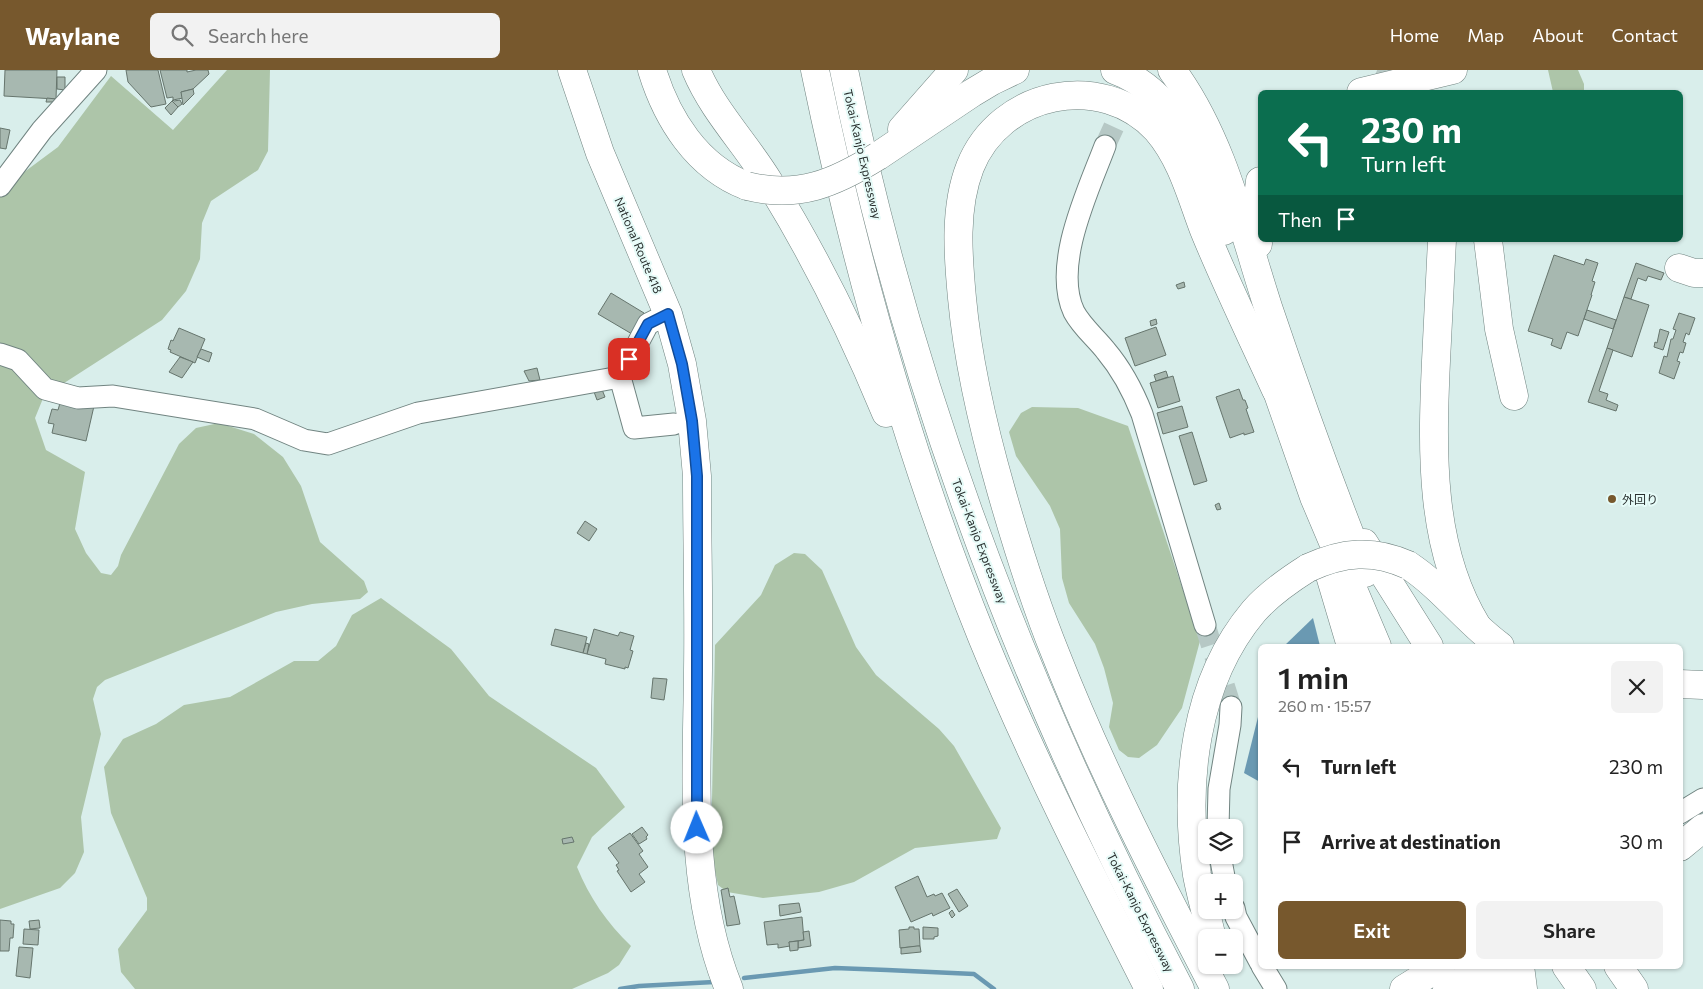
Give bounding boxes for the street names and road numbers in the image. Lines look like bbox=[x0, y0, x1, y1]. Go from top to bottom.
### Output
street label: Tokai-Kanjo Expressway bbox=[841, 88, 885, 220]
street label: National Route 418 bbox=[612, 195, 666, 295]
street label: Tokai-Kanjo Expressway bbox=[950, 477, 1010, 605]
street label: Tokai-Kanjo Expressway bbox=[1105, 850, 1177, 974]

